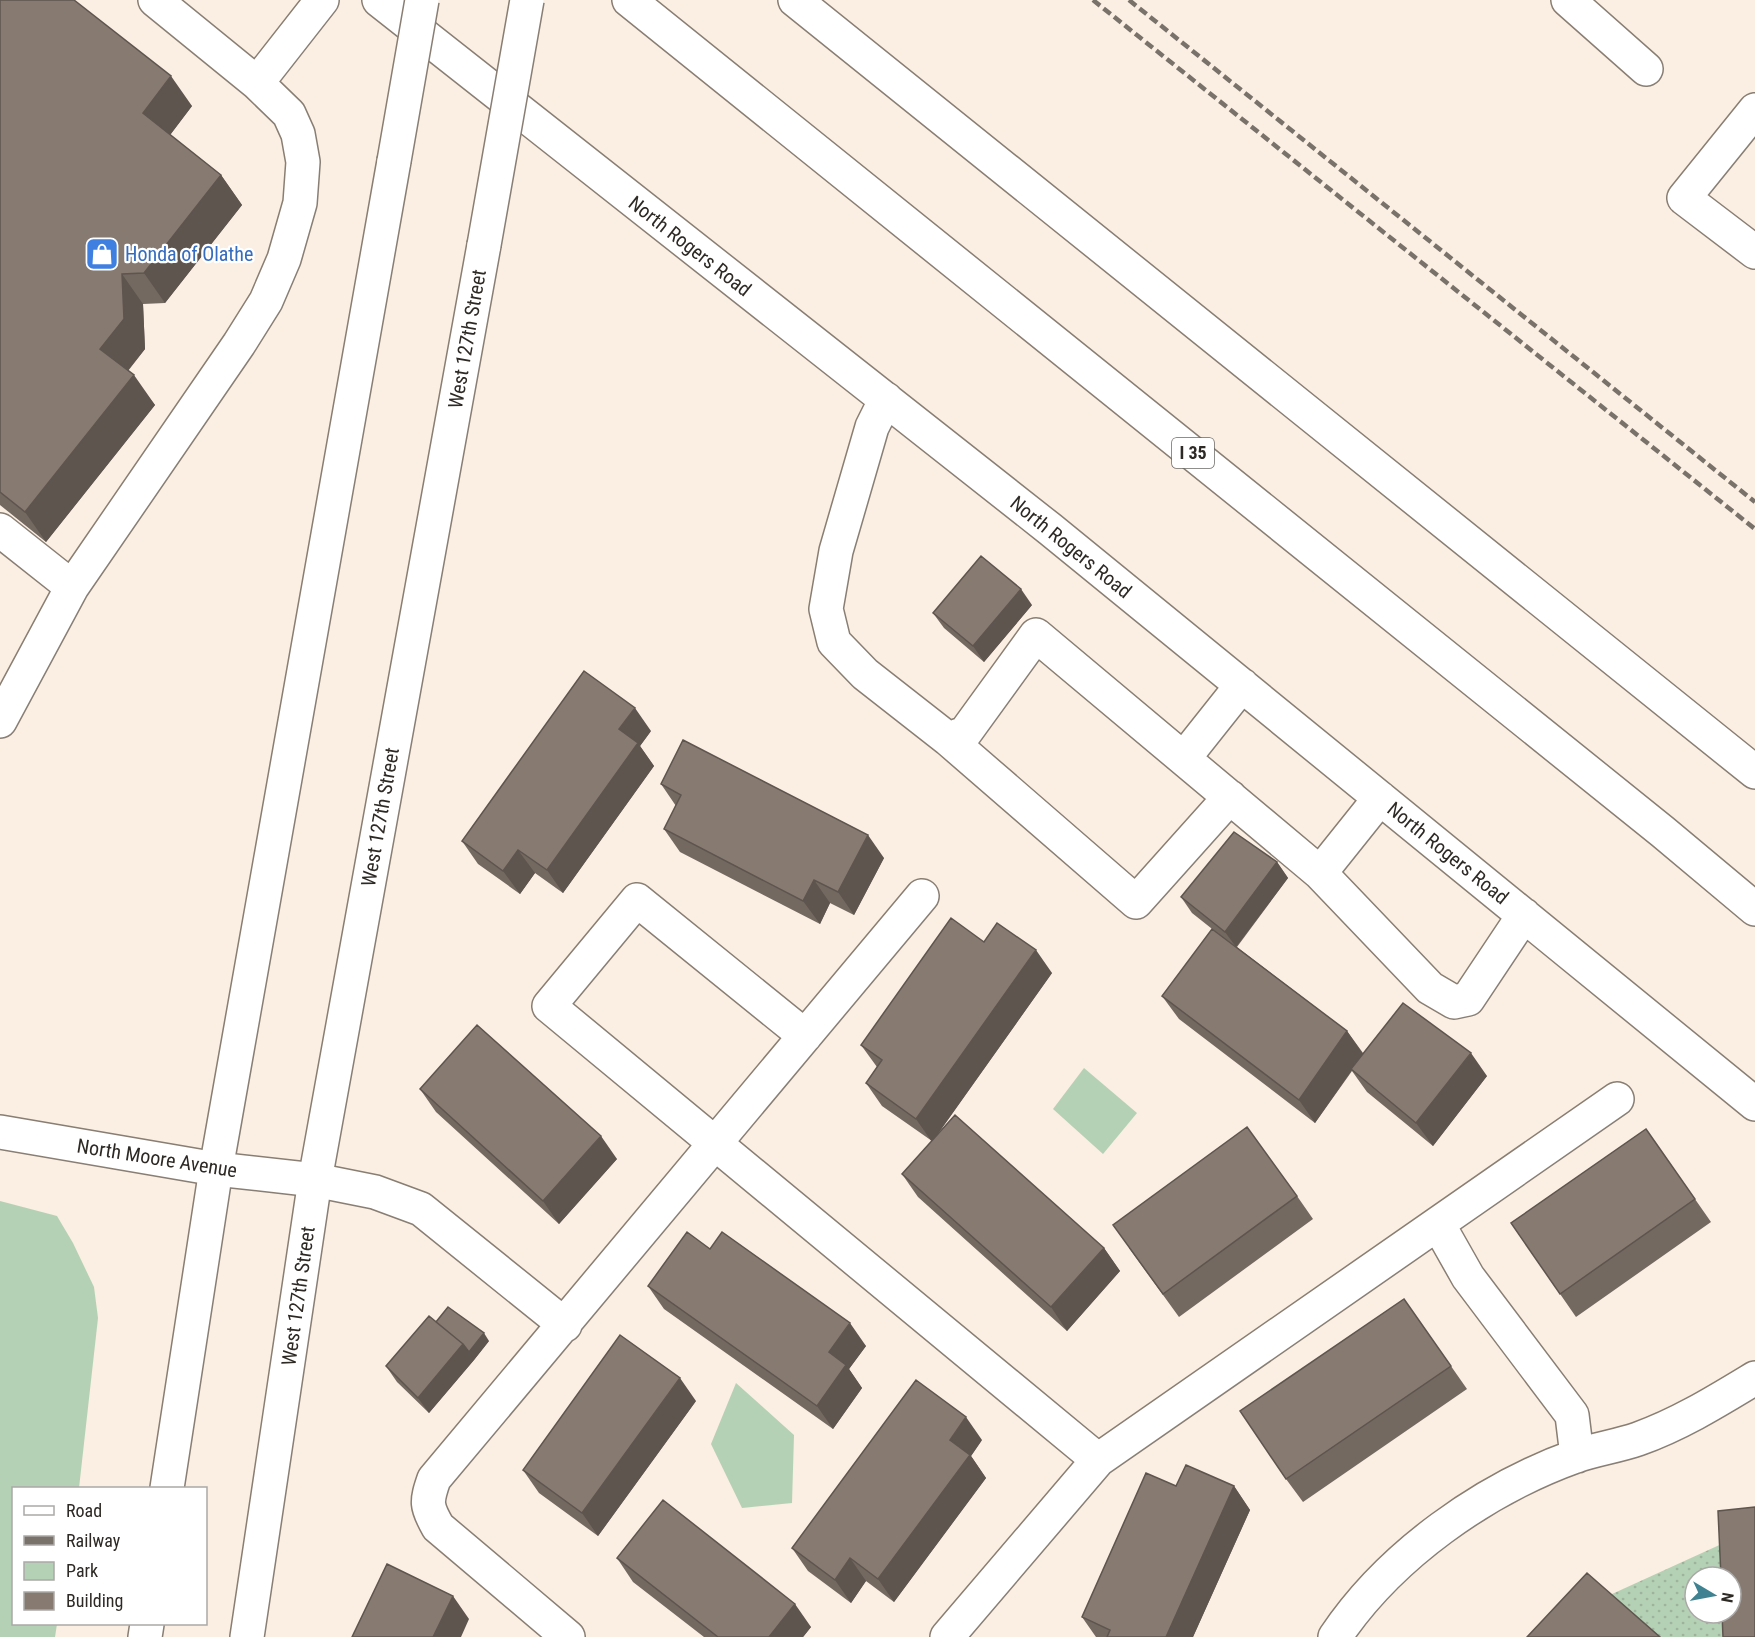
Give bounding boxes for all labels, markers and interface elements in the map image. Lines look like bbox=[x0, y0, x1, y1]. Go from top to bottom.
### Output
street label: North Rogers Road bbox=[624, 191, 756, 301]
shop icon: Honda of Olathe bbox=[84, 236, 120, 272]
place label: Honda of Olathe bbox=[125, 242, 253, 266]
street label: West 127th Street bbox=[443, 268, 491, 410]
road number: I 35 bbox=[1172, 438, 1214, 468]
street label: North Rogers Road bbox=[1006, 491, 1136, 603]
street label: West 127th Street bbox=[356, 746, 404, 888]
street label: North Rogers Road bbox=[1383, 797, 1513, 909]
street label: North Moore Avenue bbox=[75, 1133, 239, 1183]
street label: West 127th Street bbox=[276, 1225, 320, 1367]
legend bbox=[12, 1487, 207, 1625]
text: Road bbox=[66, 1500, 102, 1521]
text: Railway bbox=[66, 1530, 121, 1551]
text: Park bbox=[66, 1560, 98, 1581]
north arrow bbox=[1683, 1565, 1743, 1625]
text: Building bbox=[66, 1590, 123, 1611]
text: N bbox=[1717, 1591, 1737, 1604]

